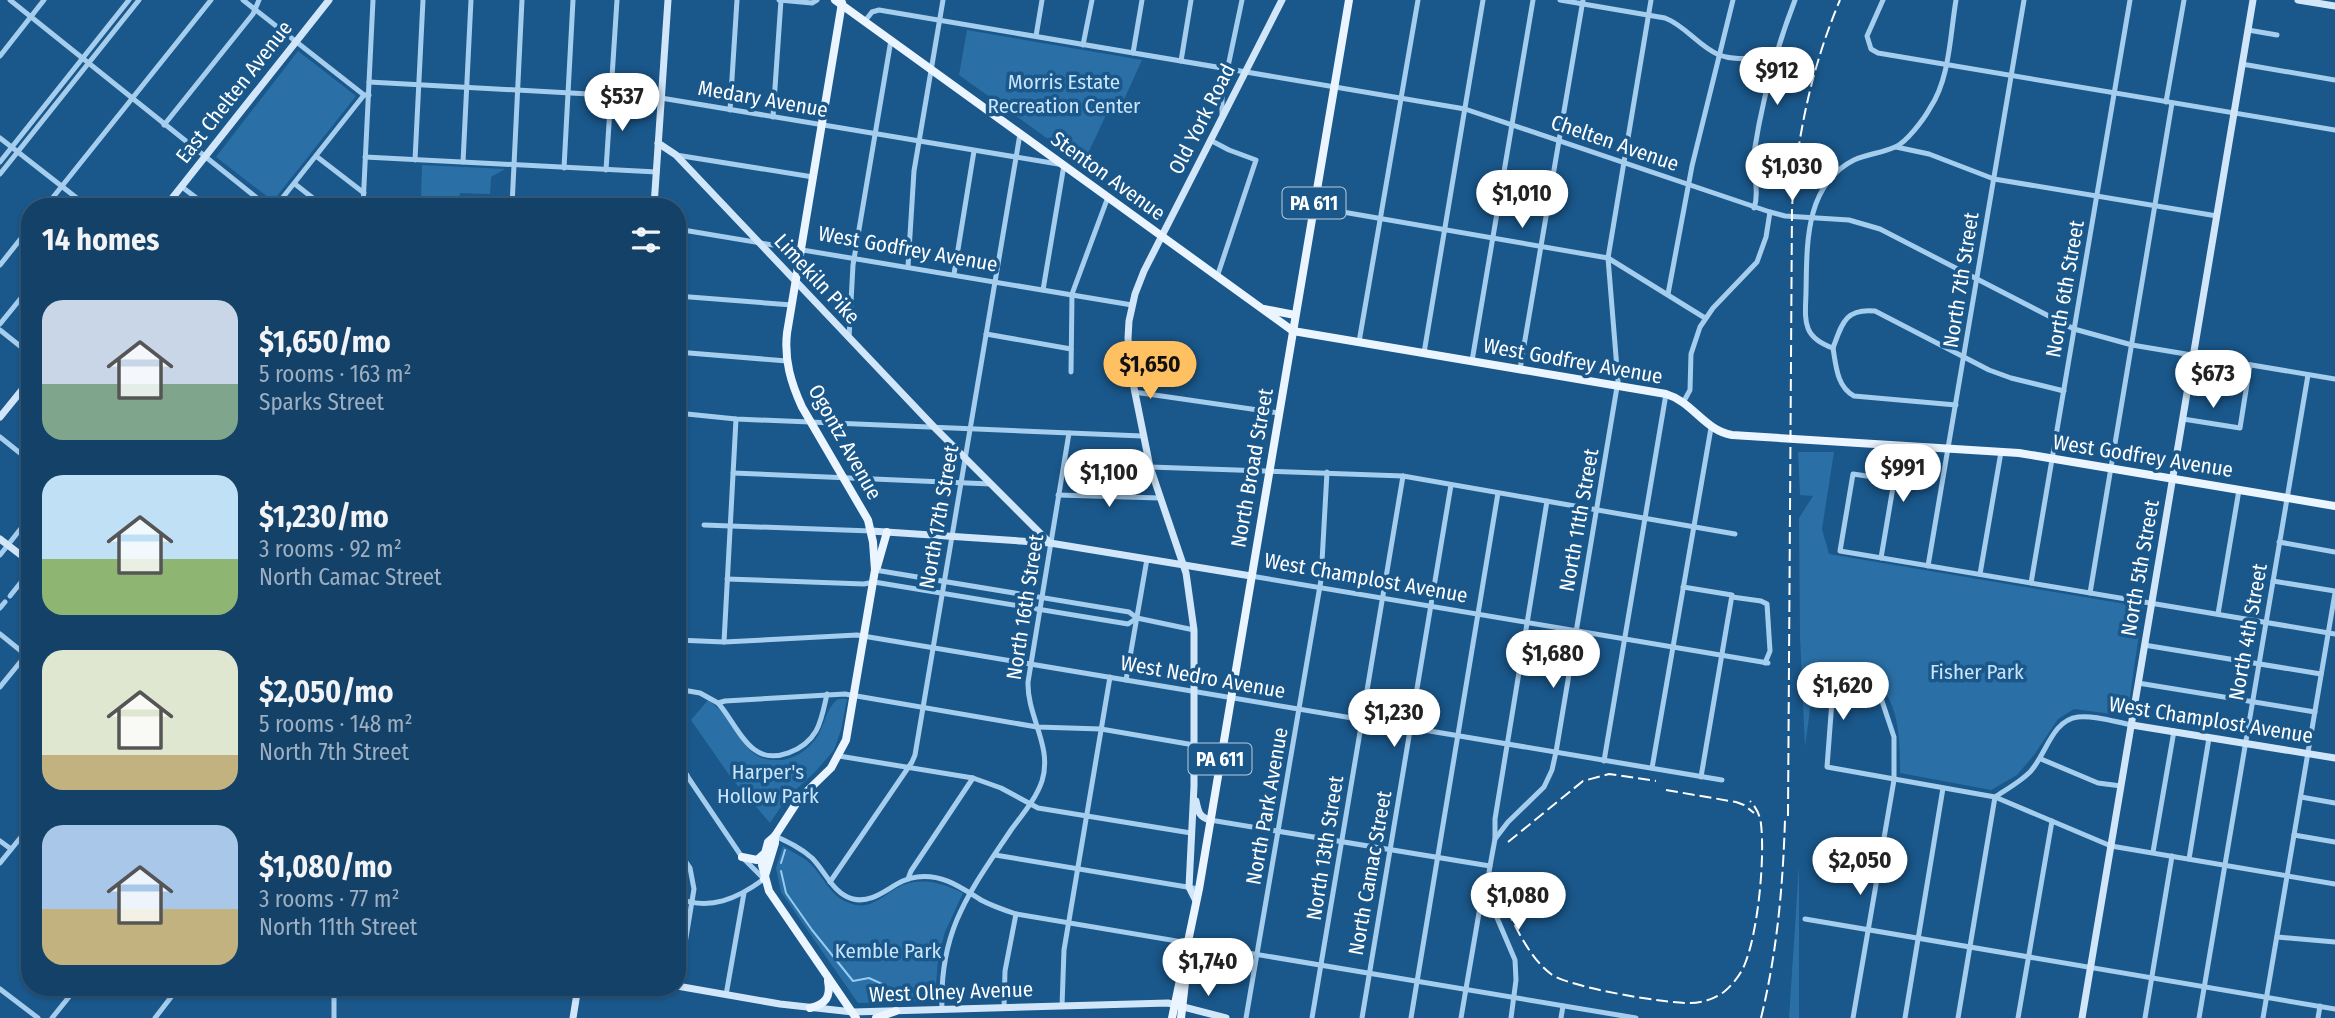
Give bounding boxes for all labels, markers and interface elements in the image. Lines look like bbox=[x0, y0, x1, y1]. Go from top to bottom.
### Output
street label: East Chelten Avenue bbox=[170, 15, 298, 169]
pin: $912 bbox=[1736, 48, 1818, 107]
text: $912 bbox=[1755, 56, 1799, 84]
street label: Old York Road bbox=[1163, 59, 1241, 179]
park label: Morris Estate Recreation Center bbox=[988, 69, 1141, 119]
pin: $537 bbox=[581, 74, 663, 133]
street label: Medary Avenue bbox=[696, 75, 830, 123]
text: $537 bbox=[600, 82, 644, 110]
street label: Chelten Avenue bbox=[1548, 109, 1682, 177]
street label: Stenton Avenue bbox=[1046, 126, 1170, 226]
pin: $1,030 bbox=[1735, 144, 1849, 203]
text: $1,030 bbox=[1762, 152, 1823, 180]
pin: $1,010 bbox=[1465, 170, 1579, 230]
text: $1,010 bbox=[1492, 179, 1552, 207]
road number: PA 611 bbox=[1282, 188, 1346, 218]
street label: North 7th Street bbox=[1937, 210, 1985, 350]
street label: North 6th Street bbox=[2040, 218, 2090, 360]
street label: West Godfrey Avenue bbox=[816, 220, 1000, 278]
icon: filters bbox=[627, 221, 665, 259]
text: 14 homes bbox=[42, 222, 159, 258]
street label: Limekiln Pike bbox=[769, 228, 865, 330]
text: $1,650/mo bbox=[259, 324, 391, 360]
icon: home bbox=[98, 328, 182, 412]
street label: West Godfrey Avenue bbox=[1481, 332, 1665, 390]
pin: $1,650 bbox=[1093, 342, 1207, 401]
text: $1,650 bbox=[1119, 350, 1181, 378]
pin: $673 bbox=[2172, 350, 2254, 410]
text: $673 bbox=[2191, 359, 2235, 387]
text: 5 rooms · 163 m² bbox=[259, 360, 412, 388]
street label: Ogontz Avenue bbox=[803, 380, 887, 504]
street label: North Broad Street bbox=[1225, 386, 1279, 550]
text: Sparks Street bbox=[259, 388, 384, 416]
street label: West Godfrey Avenue bbox=[2051, 429, 2235, 483]
street label: North 17th Street bbox=[914, 443, 964, 591]
pin: $991 bbox=[1862, 444, 1944, 504]
street label: North 11th Street bbox=[1554, 446, 1604, 593]
pin: $1,100 bbox=[1052, 449, 1166, 509]
text: $991 bbox=[1881, 453, 1925, 481]
text: $1,100 bbox=[1080, 458, 1138, 486]
street label: North 5th Street bbox=[2115, 498, 2165, 638]
text: $1,230/mo bbox=[259, 499, 389, 535]
icon: home bbox=[98, 503, 182, 587]
street label: North 16th Street bbox=[1001, 532, 1049, 682]
text: 3 rooms · 92 m² bbox=[259, 535, 402, 563]
street label: West Champlost Avenue bbox=[1262, 547, 1470, 609]
street label: North 4th Street bbox=[2223, 561, 2273, 703]
text: North Camac Street bbox=[259, 563, 442, 591]
pin: $1,680 bbox=[1496, 630, 1610, 690]
text: $1,680 bbox=[1522, 639, 1584, 667]
street label: West Nedro Avenue bbox=[1119, 650, 1287, 704]
park label: Fisher Park bbox=[1930, 659, 2024, 685]
pin: $1,620 bbox=[1786, 662, 1900, 722]
text: $1,620 bbox=[1813, 671, 1873, 699]
text: $2,050/mo bbox=[259, 674, 393, 710]
icon: home bbox=[98, 678, 182, 762]
pin: $1,230 bbox=[1337, 690, 1451, 749]
street label: West Champlost Avenue bbox=[2107, 691, 2315, 749]
text: $1,230 bbox=[1364, 698, 1424, 726]
text: 5 rooms · 148 m² bbox=[259, 710, 413, 738]
street label: North Park Avenue bbox=[1240, 725, 1294, 887]
text: North 7th Street bbox=[259, 738, 409, 766]
road number: PA 611 bbox=[1188, 744, 1252, 774]
park label: Harper's Hollow Park bbox=[717, 759, 819, 809]
street label: North 13th Street bbox=[1301, 774, 1349, 922]
street label: North Camac Street bbox=[1343, 789, 1397, 957]
pin: $2,050 bbox=[1803, 838, 1917, 897]
text: $2,050 bbox=[1828, 846, 1892, 874]
text: $1,080/mo bbox=[259, 849, 393, 885]
icon: home bbox=[98, 853, 182, 937]
pin: $1,080 bbox=[1461, 872, 1575, 932]
text: $1,080 bbox=[1487, 881, 1549, 909]
text: 3 rooms · 77 m² bbox=[259, 885, 400, 913]
text: North 11th Street bbox=[259, 913, 417, 941]
park label: Kemble Park bbox=[835, 938, 941, 964]
pin: $1,740 bbox=[1151, 939, 1265, 998]
text: $1,740 bbox=[1178, 947, 1238, 975]
street label: West Olney Avenue bbox=[869, 976, 1033, 1008]

